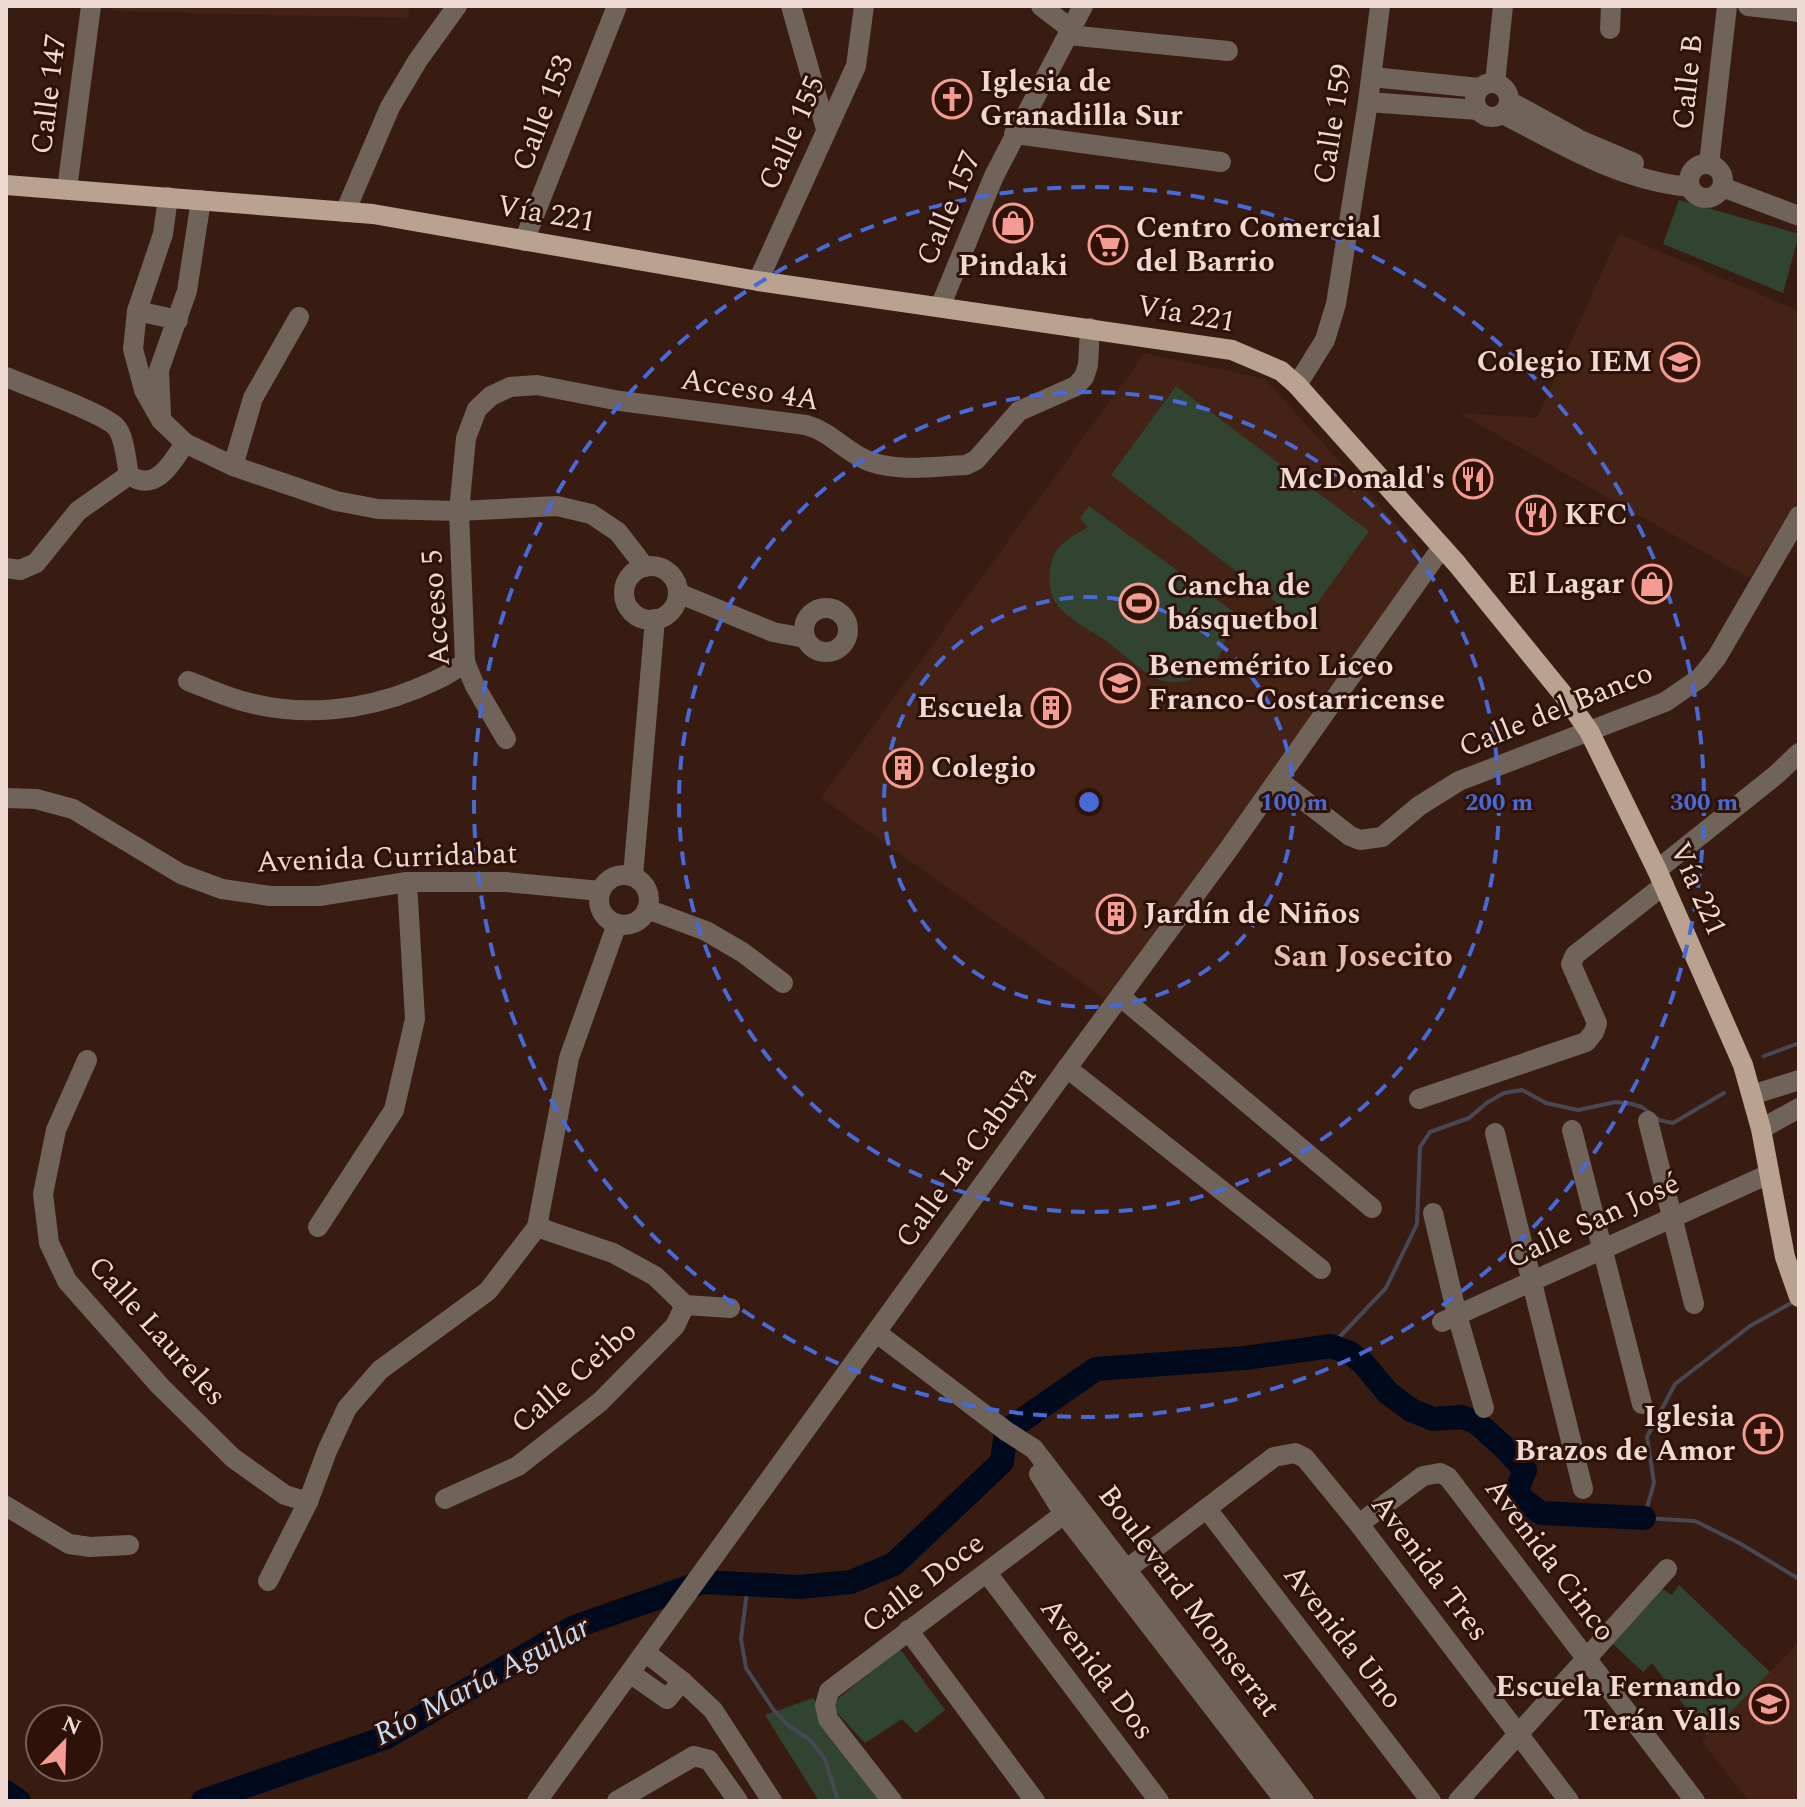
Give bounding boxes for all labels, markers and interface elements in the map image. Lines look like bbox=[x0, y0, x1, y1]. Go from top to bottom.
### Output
street label: Calle 147 bbox=[19, 31, 79, 157]
street label: Calle B bbox=[1660, 32, 1716, 132]
street label: Calle 153 bbox=[500, 48, 586, 178]
place label: Iglesia de Granadilla Sur bbox=[980, 59, 1183, 139]
street label: Calle 159 bbox=[1301, 61, 1365, 187]
street label: Calle 155 bbox=[746, 68, 838, 198]
church icon: Iglesia de Granadilla Sur bbox=[931, 78, 973, 120]
street label: Calle 157 bbox=[904, 143, 994, 273]
street label: Vía 221 bbox=[493, 183, 599, 245]
shop icon: Pindaki bbox=[992, 202, 1034, 244]
place label: Centro Comercial del Barrio bbox=[1136, 205, 1381, 285]
supermarket icon: Centro Comercial del Barrio bbox=[1087, 224, 1129, 266]
place label: Pindaki bbox=[958, 243, 1068, 289]
street label: Vía 221 bbox=[1133, 283, 1239, 345]
place label: Colegio IEM bbox=[1477, 339, 1652, 385]
school or university icon: Colegio IEM bbox=[1659, 341, 1701, 383]
street label: Acceso 4A bbox=[678, 356, 822, 424]
place label: McDonald's bbox=[1278, 456, 1445, 502]
restaurant icon: McDonald's bbox=[1452, 458, 1494, 500]
place label: KFC bbox=[1564, 492, 1627, 538]
restaurant icon: KFC bbox=[1515, 494, 1557, 536]
street label: Acceso 5 bbox=[409, 548, 463, 668]
place label: El Lagar bbox=[1507, 561, 1624, 607]
place label: Cancha de básquetbol bbox=[1167, 563, 1319, 643]
shop icon: El Lagar bbox=[1631, 563, 1673, 605]
sports icon: Cancha de básquetbol bbox=[1118, 582, 1160, 624]
place label: Benemérito Liceo Franco-Costarricense bbox=[1148, 643, 1445, 723]
street label: Calle del Banco bbox=[1452, 650, 1660, 770]
school or university icon: Benemérito Liceo Franco-Costarricense bbox=[1099, 662, 1141, 704]
place label: Escuela bbox=[917, 685, 1024, 731]
building icon: Escuela bbox=[1030, 687, 1072, 729]
place label: Colegio bbox=[931, 745, 1036, 791]
building icon: Colegio bbox=[882, 747, 924, 789]
text: 100 m bbox=[1260, 785, 1328, 821]
text: 200 m bbox=[1465, 785, 1533, 821]
text: 300 m bbox=[1670, 785, 1738, 821]
centre of rings bbox=[1075, 788, 1103, 816]
street label: Avenida Curridabat bbox=[256, 830, 518, 886]
street label: Vía 221 bbox=[1657, 835, 1739, 943]
place label: Jardín de Niños bbox=[1144, 891, 1361, 937]
building icon: Jardín de Niños bbox=[1095, 893, 1137, 935]
district label: San Josecito bbox=[1273, 932, 1453, 981]
street label: Calle La Cabuya bbox=[884, 1056, 1048, 1258]
street label: Calle San José bbox=[1499, 1161, 1687, 1281]
street label: Calle Laureles bbox=[77, 1245, 237, 1417]
street label: Calle Ceibo bbox=[500, 1309, 648, 1445]
place label: Iglesia Brazos de Amor bbox=[1514, 1394, 1736, 1474]
church icon: Iglesia Brazos de Amor bbox=[1742, 1413, 1784, 1455]
street label: Avenida Cinco bbox=[1473, 1468, 1627, 1652]
street label: Boulevard Monserrat bbox=[1086, 1475, 1292, 1727]
street label: Avenida Tres bbox=[1359, 1484, 1501, 1652]
street label: Calle Doce bbox=[851, 1521, 995, 1645]
street label: Avenida Uno bbox=[1272, 1555, 1414, 1719]
street label: Avenida Dos bbox=[1028, 1588, 1166, 1750]
water label: Río María Aguilar bbox=[365, 1603, 600, 1759]
place label: Escuela Fernando Terán Valls bbox=[1495, 1664, 1741, 1744]
school or university icon: Escuela Fernando Terán Valls bbox=[1748, 1683, 1790, 1725]
north arrow bbox=[24, 1703, 104, 1783]
text: N bbox=[57, 1707, 86, 1745]

